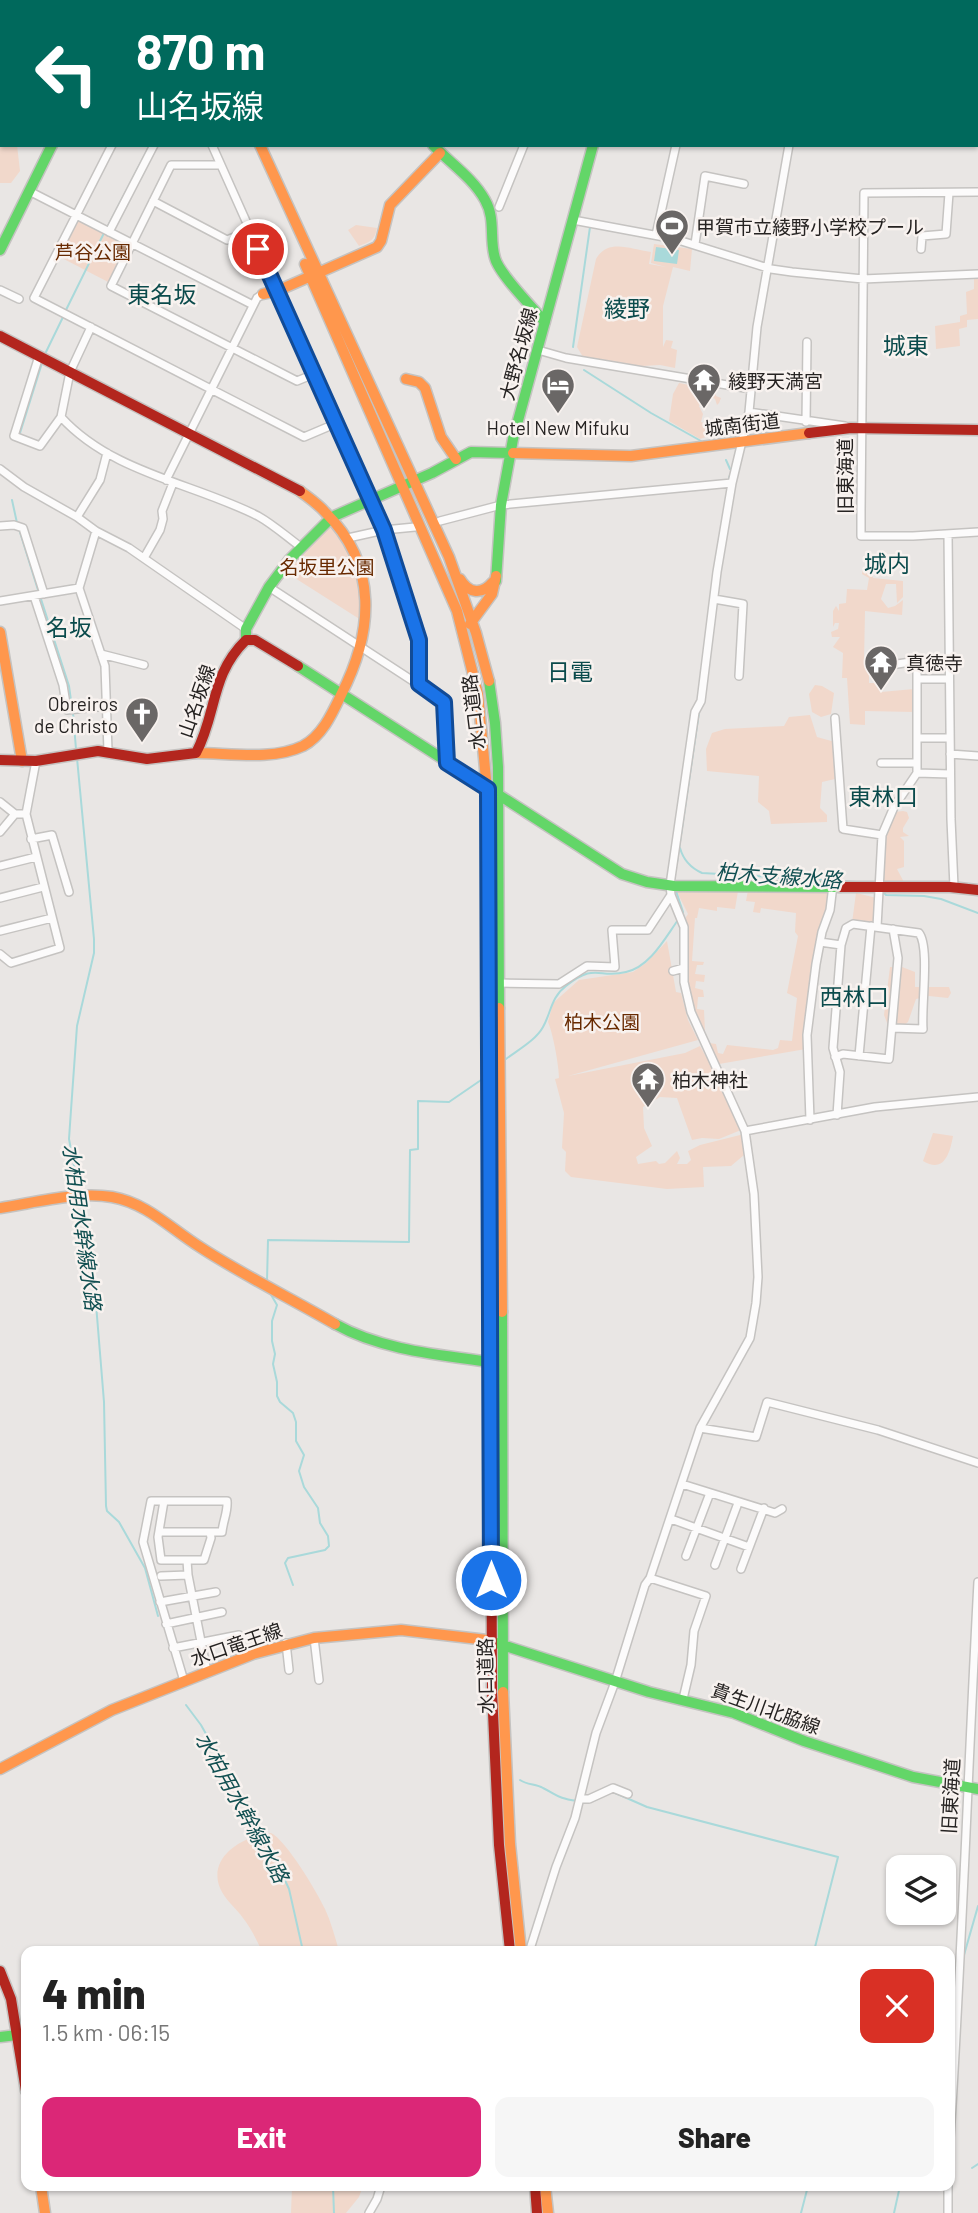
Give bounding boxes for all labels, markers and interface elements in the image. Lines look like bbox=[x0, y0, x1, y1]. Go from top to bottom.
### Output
text: 870 m bbox=[136, 21, 265, 80]
icon: left bbox=[21, 28, 112, 119]
text: 山名坂線 bbox=[136, 86, 264, 124]
sports icon: 甲賀市立綾野小学校プール bbox=[653, 207, 691, 256]
place label: 甲賀市立綾野小学校プール bbox=[696, 215, 924, 238]
pin bbox=[228, 219, 288, 279]
icon: arrive bbox=[239, 230, 277, 268]
park label: 芦谷公園 bbox=[55, 240, 131, 263]
district label: 東名坂 bbox=[128, 280, 197, 308]
district label: 綾野 bbox=[604, 294, 650, 322]
street label: 大野名坂線 bbox=[495, 305, 541, 403]
district label: 城東 bbox=[883, 331, 929, 359]
temple icon: 綾野天満宮 bbox=[685, 361, 723, 410]
hotel icon: Hotel New Mifuku bbox=[539, 366, 577, 415]
place label: 綾野天満宮 bbox=[728, 369, 823, 392]
street label: 城南街道 bbox=[703, 408, 781, 440]
place label: Hotel New Mifuku bbox=[487, 416, 629, 439]
street label: 旧東海道 bbox=[833, 438, 856, 514]
district label: 城内 bbox=[864, 549, 910, 577]
park label: 名坂里公園 bbox=[279, 555, 375, 578]
district label: 名坂 bbox=[46, 613, 92, 641]
temple icon: 真徳寺 bbox=[862, 643, 900, 692]
place label: 真徳寺 bbox=[906, 651, 963, 674]
district label: 日電 bbox=[547, 657, 593, 685]
street label: 山名坂線 bbox=[173, 661, 219, 741]
street label: 水口道路 bbox=[457, 673, 489, 751]
place label: Obreiros de Christo bbox=[34, 692, 118, 737]
church icon: Obreiros de Christo bbox=[123, 695, 161, 744]
district label: 東林口 bbox=[849, 782, 918, 810]
water label: 柏木支線水路 bbox=[715, 858, 845, 892]
district label: 西林口 bbox=[820, 982, 889, 1010]
park label: 柏木公園 bbox=[564, 1010, 640, 1033]
temple icon: 柏木神社 bbox=[629, 1060, 667, 1109]
place label: 柏木神社 bbox=[672, 1068, 748, 1091]
water label: 水柏用水幹線水路 bbox=[59, 1142, 107, 1314]
position arrow bbox=[454, 1543, 528, 1617]
street label: 水口竜王線 bbox=[187, 1618, 285, 1670]
street label: 水口道路 bbox=[473, 1638, 497, 1714]
street label: 貴生川北脇線 bbox=[708, 1678, 824, 1738]
water label: 水柏用水幹線水路 bbox=[191, 1727, 296, 1888]
street label: 旧東海道 bbox=[937, 1757, 963, 1835]
map controls bbox=[886, 1855, 956, 1925]
button: layers bbox=[886, 1855, 956, 1925]
text: 4 min bbox=[42, 1967, 146, 2017]
button: close bbox=[860, 1969, 934, 2043]
text: 1.5 km · 06:15 bbox=[42, 2018, 170, 2046]
button: Exit bbox=[42, 2097, 481, 2177]
button: Share bbox=[495, 2097, 934, 2177]

